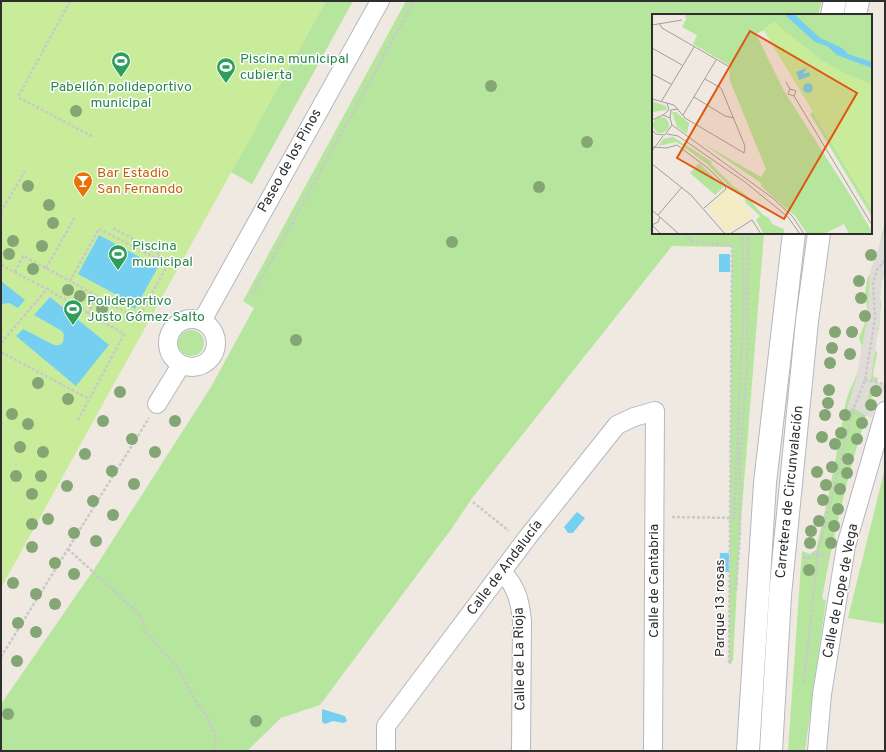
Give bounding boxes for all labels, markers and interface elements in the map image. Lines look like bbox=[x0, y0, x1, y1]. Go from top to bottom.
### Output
inset map bbox=[652, 14, 872, 234]
sports icon: Pabellón polideportivo municipal bbox=[110, 50, 132, 78]
place label: Piscina municipal cubierta bbox=[240, 51, 349, 84]
sports icon: Piscina municipal cubierta bbox=[215, 56, 237, 84]
place label: Pabellón polideportivo municipal bbox=[50, 79, 192, 112]
street label: Paseo de los Pinos bbox=[254, 106, 326, 216]
place label: Bar Estadio San Fernando bbox=[97, 165, 183, 198]
bar icon: Bar Estadio San Fernando bbox=[72, 170, 94, 198]
place label: Piscina municipal bbox=[132, 238, 193, 271]
sports icon: Piscina municipal bbox=[107, 243, 129, 271]
place label: Polideportivo Justo Gómez Salto bbox=[87, 293, 205, 326]
sports icon: Polideportivo Justo Gómez Salto bbox=[62, 298, 84, 326]
street label: Carretera de Circunvalación bbox=[772, 405, 808, 579]
street label: Calle de Andalucía bbox=[464, 517, 546, 619]
street label: Calle de Lope de Vega bbox=[820, 522, 862, 660]
street label: Calle de Cantabria bbox=[646, 524, 663, 638]
street label: Parque 13 rosas bbox=[712, 559, 729, 657]
street label: Calle de La Rioja bbox=[511, 607, 529, 711]

